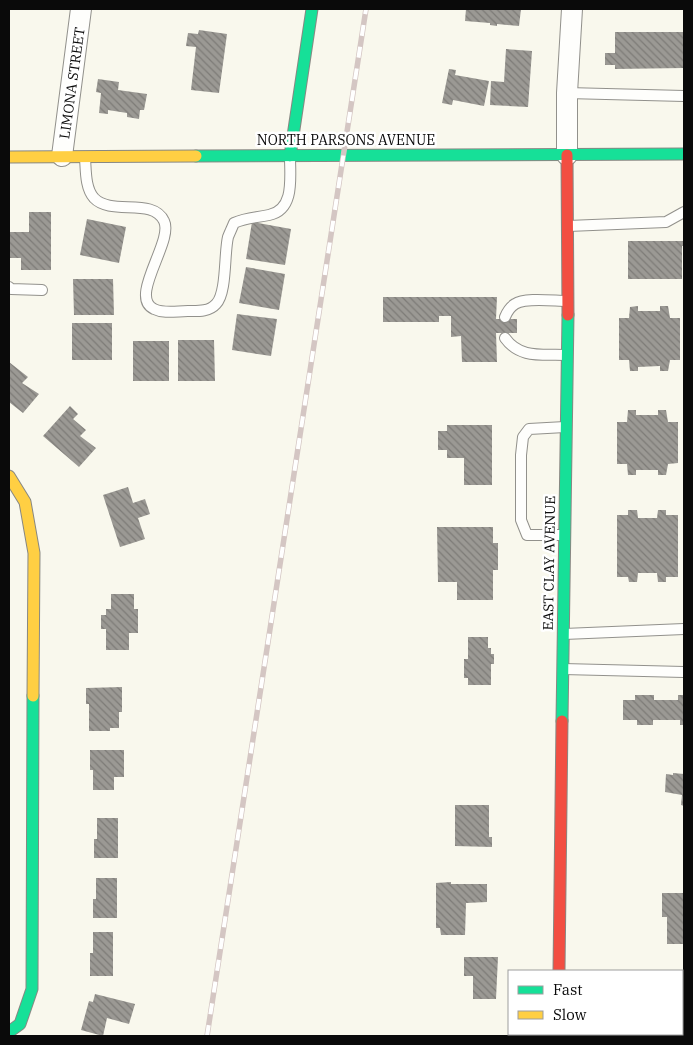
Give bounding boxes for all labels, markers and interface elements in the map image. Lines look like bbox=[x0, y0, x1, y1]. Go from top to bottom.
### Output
street label: LIMONA STREET bbox=[55, 26, 89, 140]
street label: NORTH PARSONS AVENUE bbox=[257, 131, 435, 149]
street label: EAST CLAY AVENUE bbox=[539, 495, 559, 631]
legend bbox=[508, 970, 683, 1035]
text: Fast bbox=[553, 980, 583, 999]
text: Slow bbox=[553, 1005, 587, 1024]

